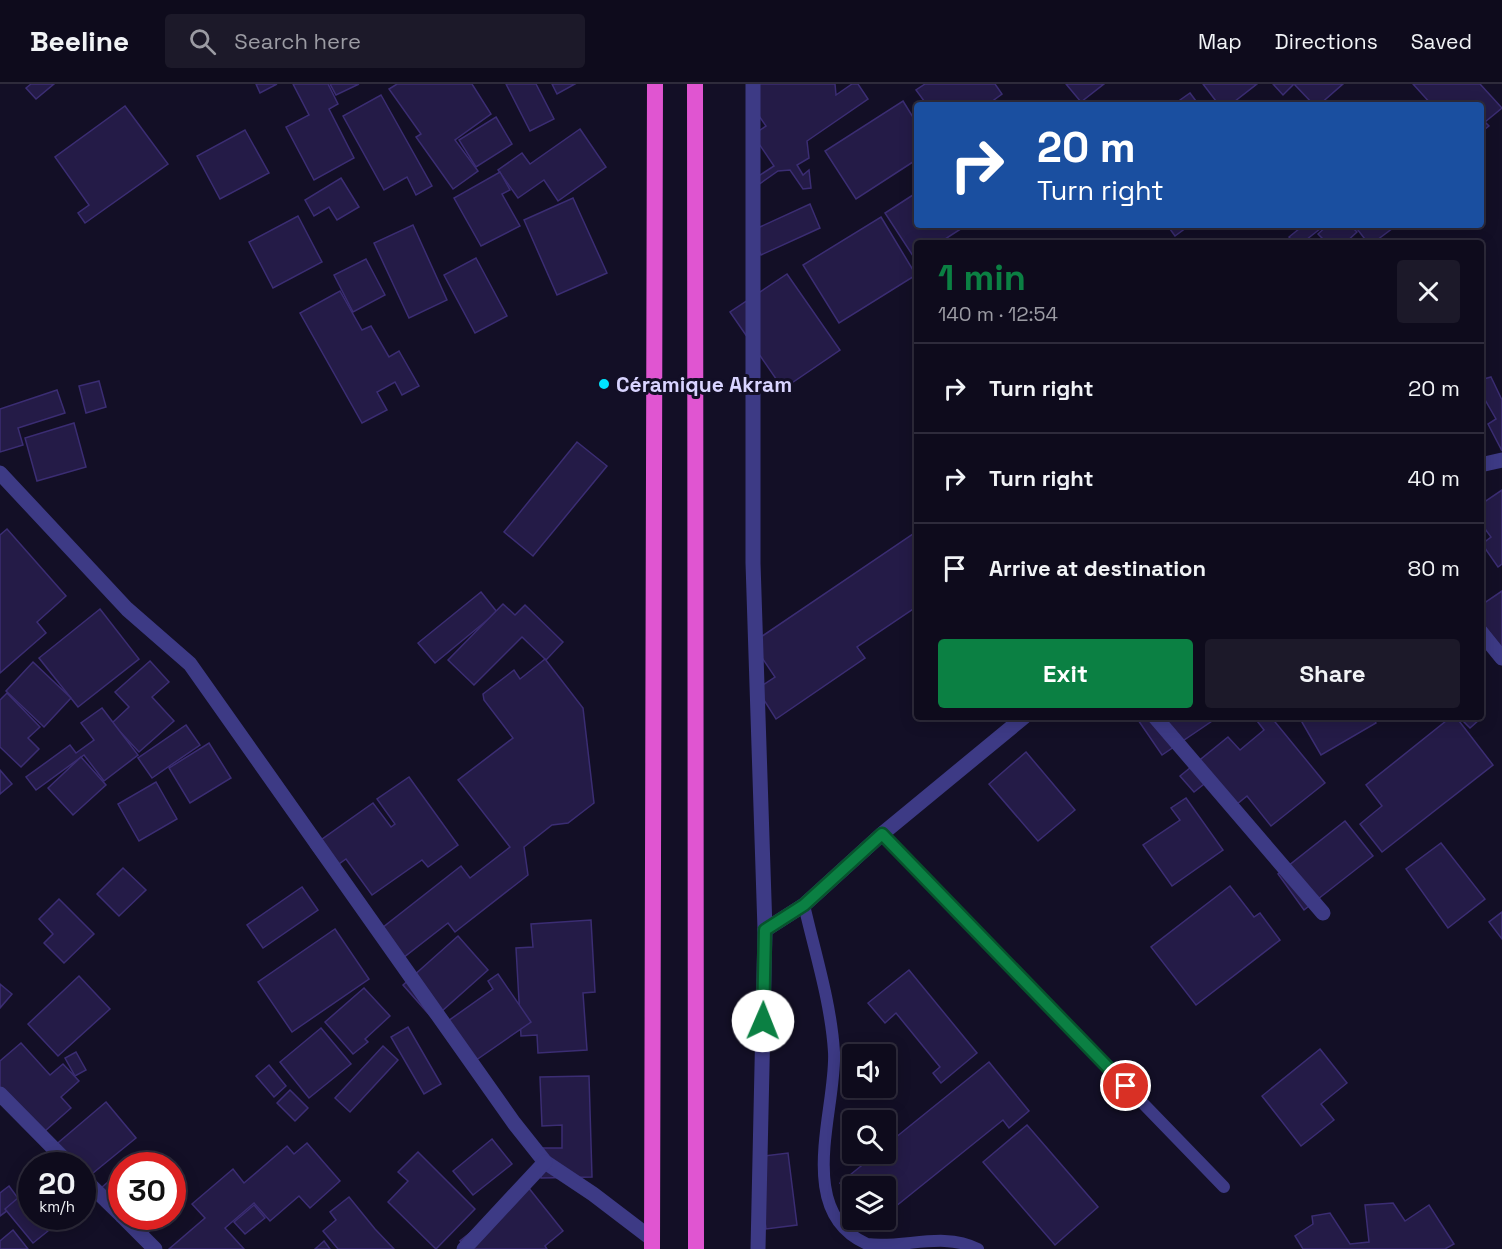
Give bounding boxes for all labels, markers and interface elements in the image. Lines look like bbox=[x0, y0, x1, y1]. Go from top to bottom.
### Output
search box bbox=[165, 14, 585, 68]
text: Beeline bbox=[30, 23, 129, 59]
icon: search bbox=[186, 25, 219, 58]
text: Search here bbox=[234, 27, 361, 55]
text: Map bbox=[1198, 28, 1242, 55]
text: Directions bbox=[1275, 28, 1378, 55]
text: Saved bbox=[1411, 28, 1472, 55]
text: 20 m bbox=[1037, 121, 1136, 174]
icon: right bbox=[938, 126, 1016, 204]
text: Turn right bbox=[1037, 173, 1164, 208]
text: 1 min bbox=[938, 255, 1026, 301]
button: close bbox=[1397, 260, 1460, 323]
text: 140 m · 12:54 bbox=[938, 301, 1058, 327]
place label: Céramique Akram bbox=[616, 371, 792, 398]
icon: right bbox=[938, 372, 971, 405]
text: Turn right bbox=[989, 374, 1094, 402]
text: 20 m bbox=[1408, 374, 1460, 402]
marker: Céramique Akram bbox=[597, 377, 611, 391]
icon: right bbox=[938, 462, 971, 495]
text: Turn right bbox=[989, 464, 1094, 492]
text: 40 m bbox=[1408, 464, 1460, 492]
icon: arrive bbox=[938, 552, 971, 585]
text: Arrive at destination bbox=[989, 554, 1206, 582]
text: 80 m bbox=[1408, 554, 1460, 582]
button: Exit bbox=[938, 639, 1193, 708]
button: Share bbox=[1205, 639, 1460, 708]
position arrow bbox=[731, 989, 795, 1053]
map controls bbox=[842, 1044, 896, 1230]
button: sound bbox=[842, 1044, 896, 1098]
pin bbox=[1100, 1060, 1151, 1111]
icon: arrive bbox=[1109, 1069, 1142, 1102]
button: search bbox=[842, 1110, 896, 1164]
speed limit sign: 30 bbox=[108, 1152, 186, 1230]
text: 20 bbox=[38, 1164, 76, 1203]
button: layers bbox=[842, 1176, 896, 1230]
text: km/h bbox=[39, 1197, 75, 1216]

